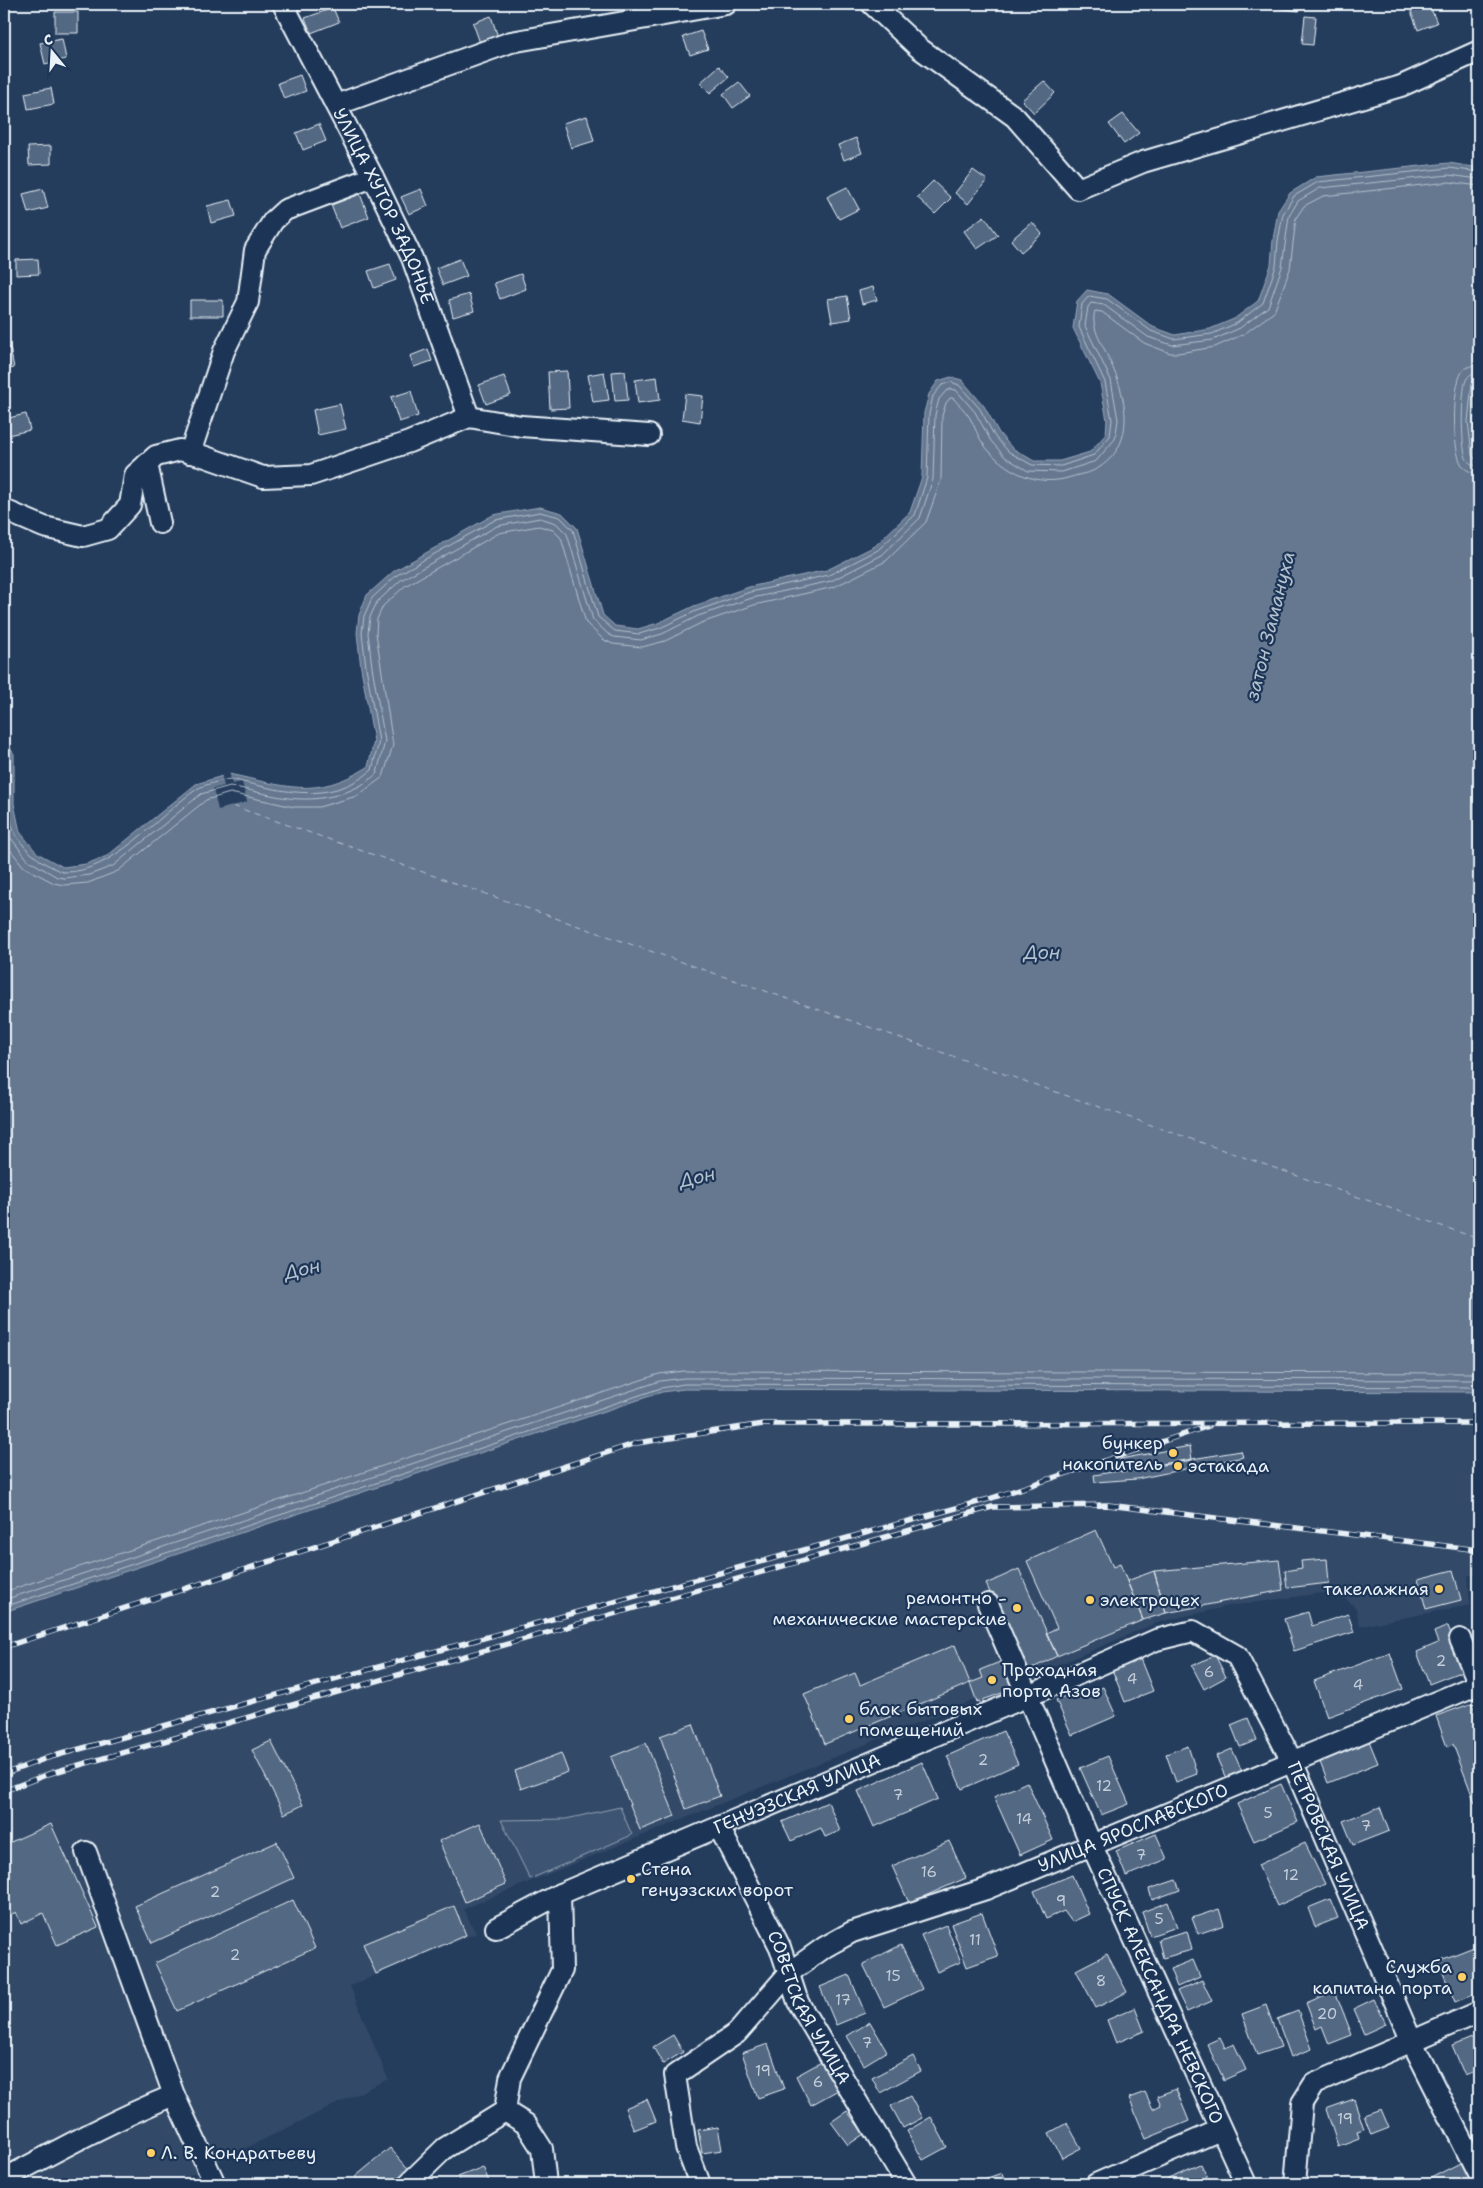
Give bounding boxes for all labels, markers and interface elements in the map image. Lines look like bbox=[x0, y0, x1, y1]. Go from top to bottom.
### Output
north arrow bbox=[28, 28, 78, 78]
text: С bbox=[41, 30, 55, 50]
street label: УЛИЦА ХУТОР ЗАДОНЬЕ bbox=[327, 104, 440, 307]
water label: затон Замануха bbox=[1239, 549, 1301, 703]
water label: Дон bbox=[1023, 940, 1060, 965]
water label: Дон bbox=[675, 1161, 718, 1194]
water label: Дон bbox=[280, 1253, 323, 1286]
place label: бункер накопитель bbox=[1062, 1431, 1163, 1476]
marker: бункер накопитель bbox=[1167, 1447, 1179, 1459]
place label: эстакада bbox=[1188, 1454, 1269, 1478]
marker: эстакада bbox=[1172, 1460, 1184, 1472]
place label: такелажная bbox=[1323, 1577, 1429, 1601]
marker: такелажная bbox=[1433, 1583, 1445, 1595]
place label: ремонтно - механические мастерские bbox=[773, 1586, 1007, 1631]
place label: электроцех bbox=[1100, 1588, 1200, 1612]
marker: электроцех bbox=[1084, 1594, 1096, 1606]
marker: ремонтно - механические мастерские bbox=[1011, 1602, 1023, 1614]
house number: 2 bbox=[1436, 1651, 1446, 1671]
place label: Проходная порта Азов bbox=[1002, 1658, 1101, 1703]
house number: 6 bbox=[1204, 1662, 1214, 1682]
house number: 4 bbox=[1127, 1669, 1137, 1689]
marker: Проходная порта Азов bbox=[986, 1674, 998, 1686]
house number: 4 bbox=[1353, 1675, 1363, 1695]
place label: блок бытовых помещений bbox=[859, 1697, 982, 1742]
marker: блок бытовых помещений bbox=[843, 1713, 855, 1725]
street label: ГЕНУЭЗСКАЯ УЛИЦА bbox=[710, 1748, 884, 1840]
house number: 2 bbox=[978, 1750, 988, 1770]
street label: ПЕТРОВСКАЯ УЛИЦА bbox=[1282, 1758, 1375, 1934]
house number: 12 bbox=[1096, 1776, 1112, 1796]
street label: УЛИЦА ЯРОСЛАВСКОГО bbox=[1034, 1778, 1232, 1878]
house number: 7 bbox=[893, 1785, 903, 1805]
house number: 5 bbox=[1263, 1803, 1273, 1823]
house number: 14 bbox=[1016, 1809, 1032, 1829]
house number: 7 bbox=[1361, 1816, 1371, 1836]
house number: 7 bbox=[1136, 1845, 1146, 1865]
place label: Стена генуэзских ворот bbox=[641, 1857, 794, 1902]
house number: 16 bbox=[921, 1862, 937, 1882]
street label: СПУСК АЛЕКСАНДРА НЕВСКОГО bbox=[1091, 1864, 1229, 2128]
house number: 12 bbox=[1283, 1865, 1299, 1885]
marker: Стена генуэзских ворот bbox=[625, 1873, 637, 1885]
house number: 2 bbox=[210, 1882, 220, 1902]
house number: 9 bbox=[1056, 1891, 1066, 1911]
house number: 5 bbox=[1154, 1909, 1164, 1929]
street label: СОВЕТСКАЯ УЛИЦА bbox=[762, 1926, 856, 2089]
house number: 11 bbox=[969, 1930, 981, 1950]
house number: 2 bbox=[230, 1945, 240, 1965]
place label: Служба капитана порта bbox=[1312, 1955, 1452, 2000]
house number: 15 bbox=[885, 1966, 901, 1986]
house number: 8 bbox=[1096, 1971, 1106, 1991]
marker: Служба капитана порта bbox=[1456, 1971, 1468, 1983]
house number: 17 bbox=[835, 1990, 851, 2010]
house number: 20 bbox=[1317, 2004, 1337, 2024]
house number: 7 bbox=[862, 2033, 872, 2053]
house number: 19 bbox=[755, 2061, 771, 2081]
house number: 6 bbox=[813, 2072, 823, 2092]
house number: 19 bbox=[1337, 2109, 1353, 2129]
place label: Л. В. Кондратьеву bbox=[161, 2141, 316, 2165]
marker: Л. В. Кондратьеву bbox=[145, 2147, 157, 2159]

